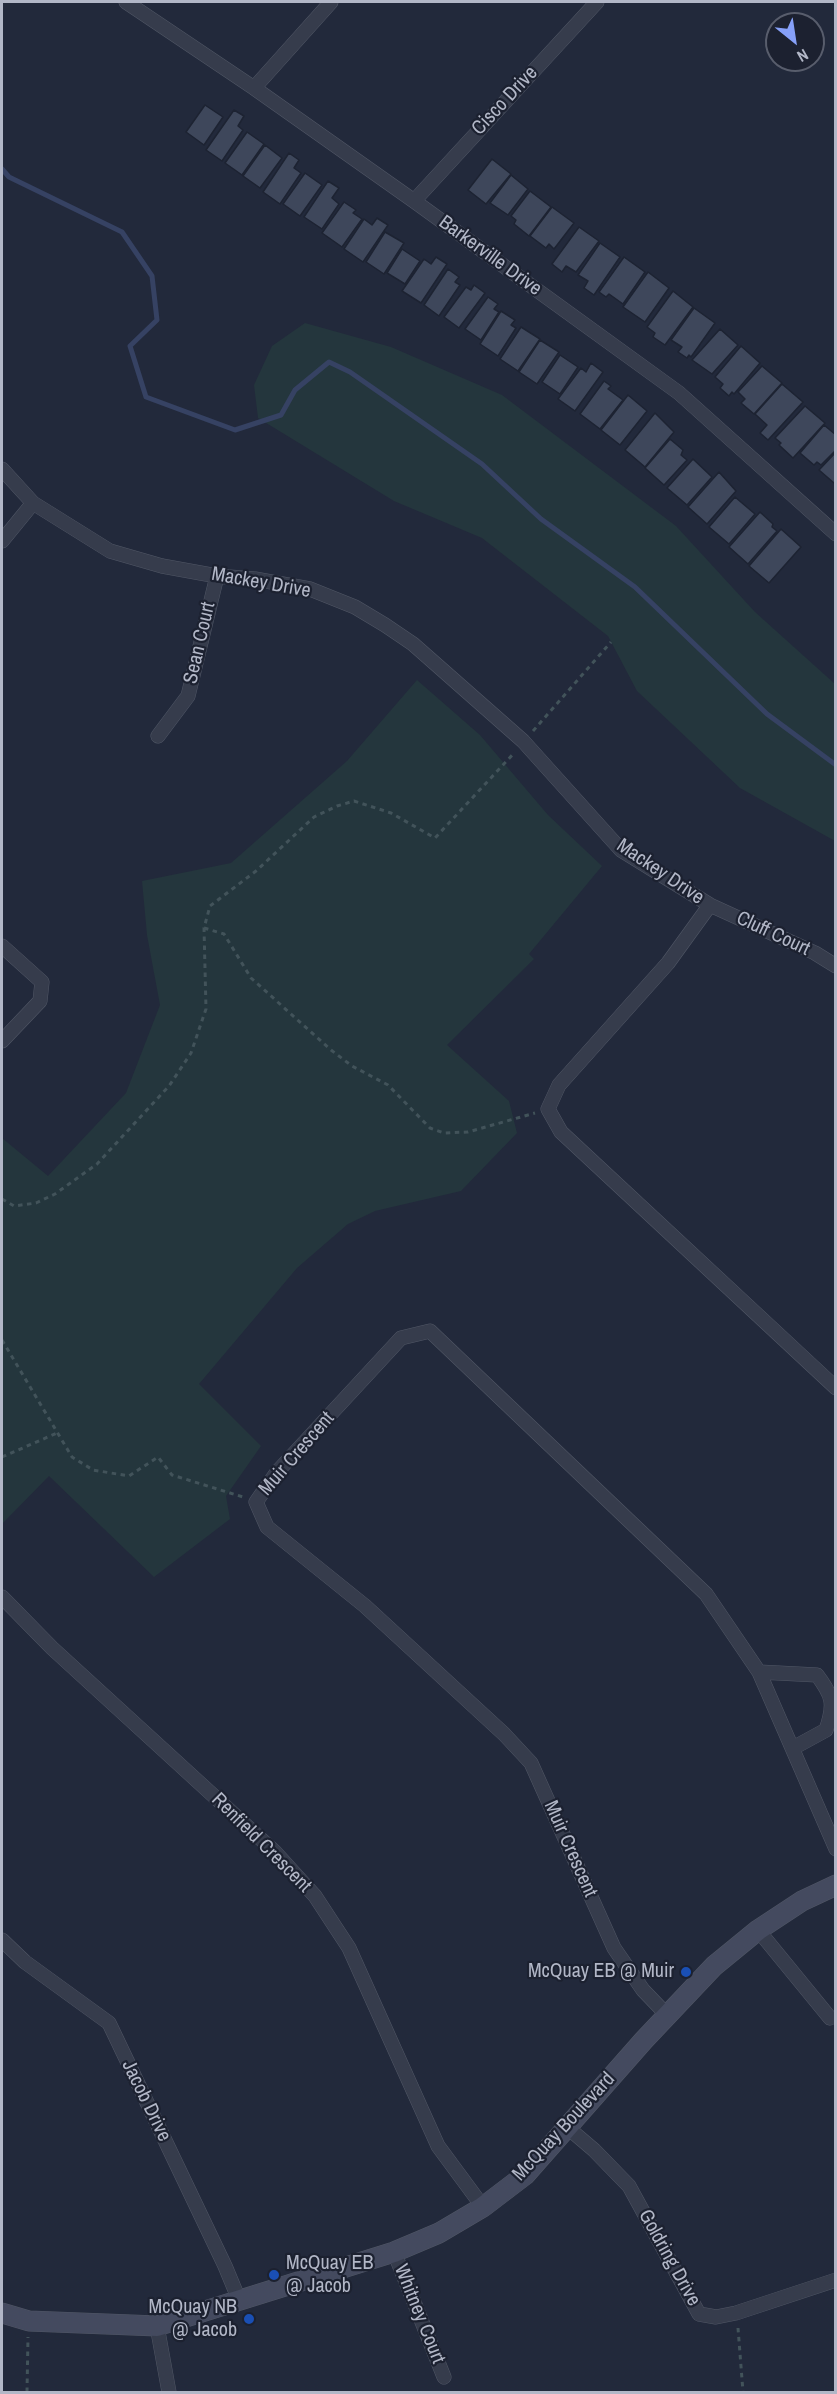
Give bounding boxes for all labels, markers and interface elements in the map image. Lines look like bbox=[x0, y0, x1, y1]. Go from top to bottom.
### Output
north arrow bbox=[765, 12, 825, 72]
text: N bbox=[793, 44, 813, 68]
street label: Cisco Drive bbox=[467, 61, 543, 141]
street label: Barkerville Drive bbox=[434, 211, 546, 301]
street label: Mackey Drive bbox=[210, 562, 312, 604]
street label: Sean Court bbox=[179, 600, 221, 686]
street label: Mackey Drive bbox=[612, 834, 708, 910]
street label: Cluff Court bbox=[733, 907, 813, 961]
street label: Muir Crescent bbox=[254, 1407, 340, 1501]
street label: Renfield Crescent bbox=[206, 1788, 316, 1898]
street label: Muir Crescent bbox=[538, 1797, 602, 1901]
place label: McQuay EB @ Muir bbox=[528, 1960, 674, 1984]
marker: McQuay EB @ Muir bbox=[679, 1965, 693, 1979]
street label: Jacob Drive bbox=[116, 2056, 176, 2146]
street label: McQuay Boulevard bbox=[508, 2068, 620, 2186]
street label: Goldring Drive bbox=[633, 2206, 705, 2310]
place label: McQuay EB @ Jacob bbox=[286, 2252, 373, 2299]
street label: Whitney Court bbox=[388, 2261, 450, 2367]
marker: McQuay EB @ Jacob bbox=[267, 2268, 281, 2282]
place label: McQuay NB @ Jacob bbox=[149, 2296, 237, 2343]
marker: McQuay NB @ Jacob bbox=[242, 2312, 256, 2326]

